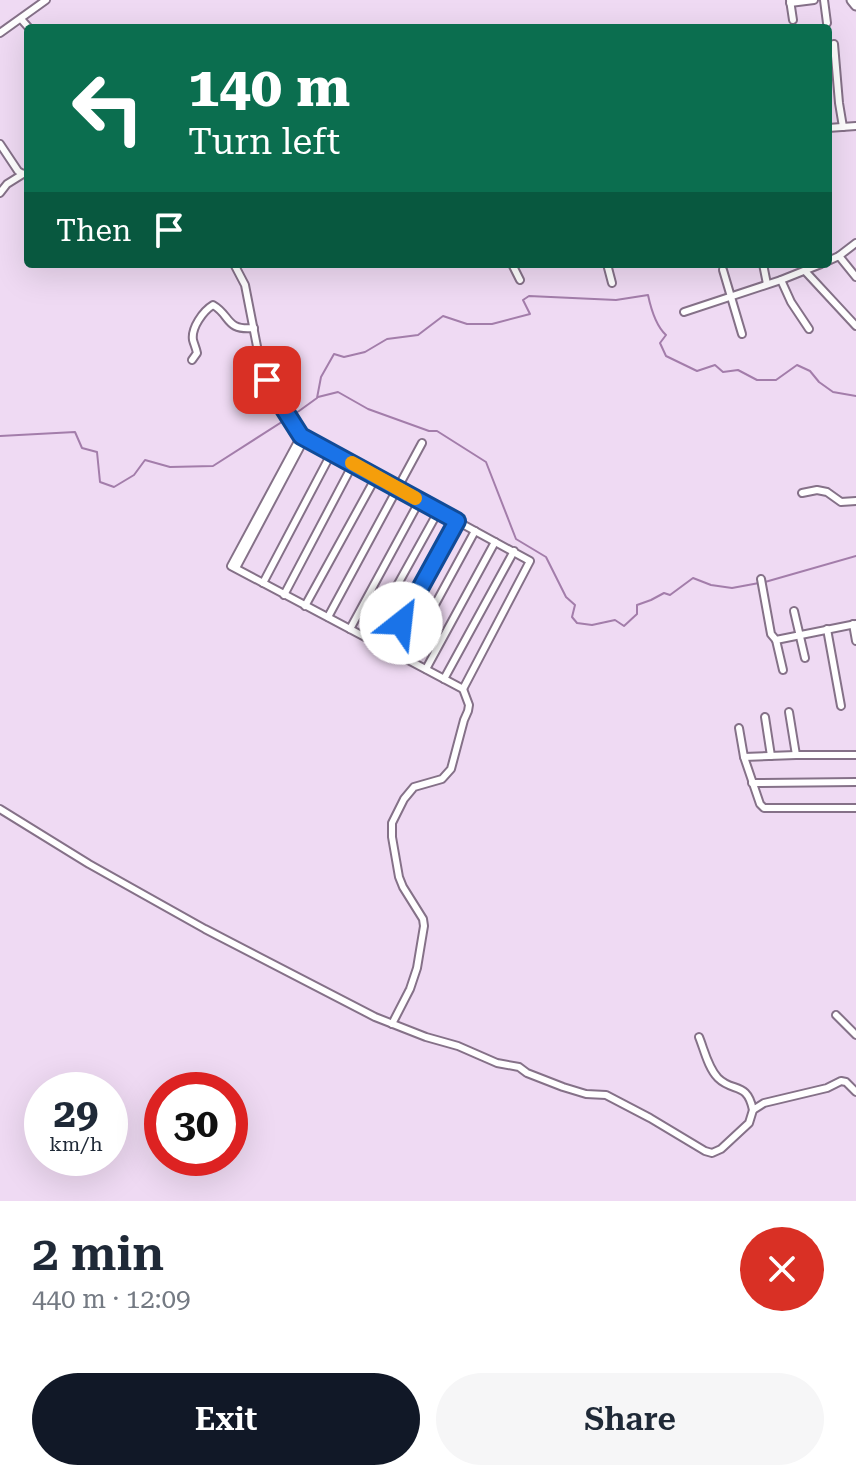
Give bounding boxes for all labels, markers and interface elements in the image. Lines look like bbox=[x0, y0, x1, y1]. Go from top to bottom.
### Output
text: 140 m bbox=[188, 54, 350, 120]
icon: left bbox=[56, 56, 160, 160]
text: Turn left bbox=[188, 121, 340, 163]
icon: arrive bbox=[147, 208, 191, 252]
text: Then bbox=[56, 213, 131, 248]
pin bbox=[233, 346, 301, 414]
icon: arrive bbox=[245, 358, 289, 402]
position arrow bbox=[359, 581, 443, 665]
speed limit sign: 30 bbox=[144, 1072, 248, 1176]
text: 29 bbox=[54, 1090, 98, 1137]
text: km/h bbox=[49, 1132, 103, 1156]
text: 2 min bbox=[32, 1226, 164, 1282]
button: close bbox=[740, 1227, 824, 1311]
text: 440 m · 12:09 bbox=[32, 1284, 191, 1314]
button: Exit bbox=[32, 1373, 420, 1465]
button: Share bbox=[436, 1373, 824, 1465]

